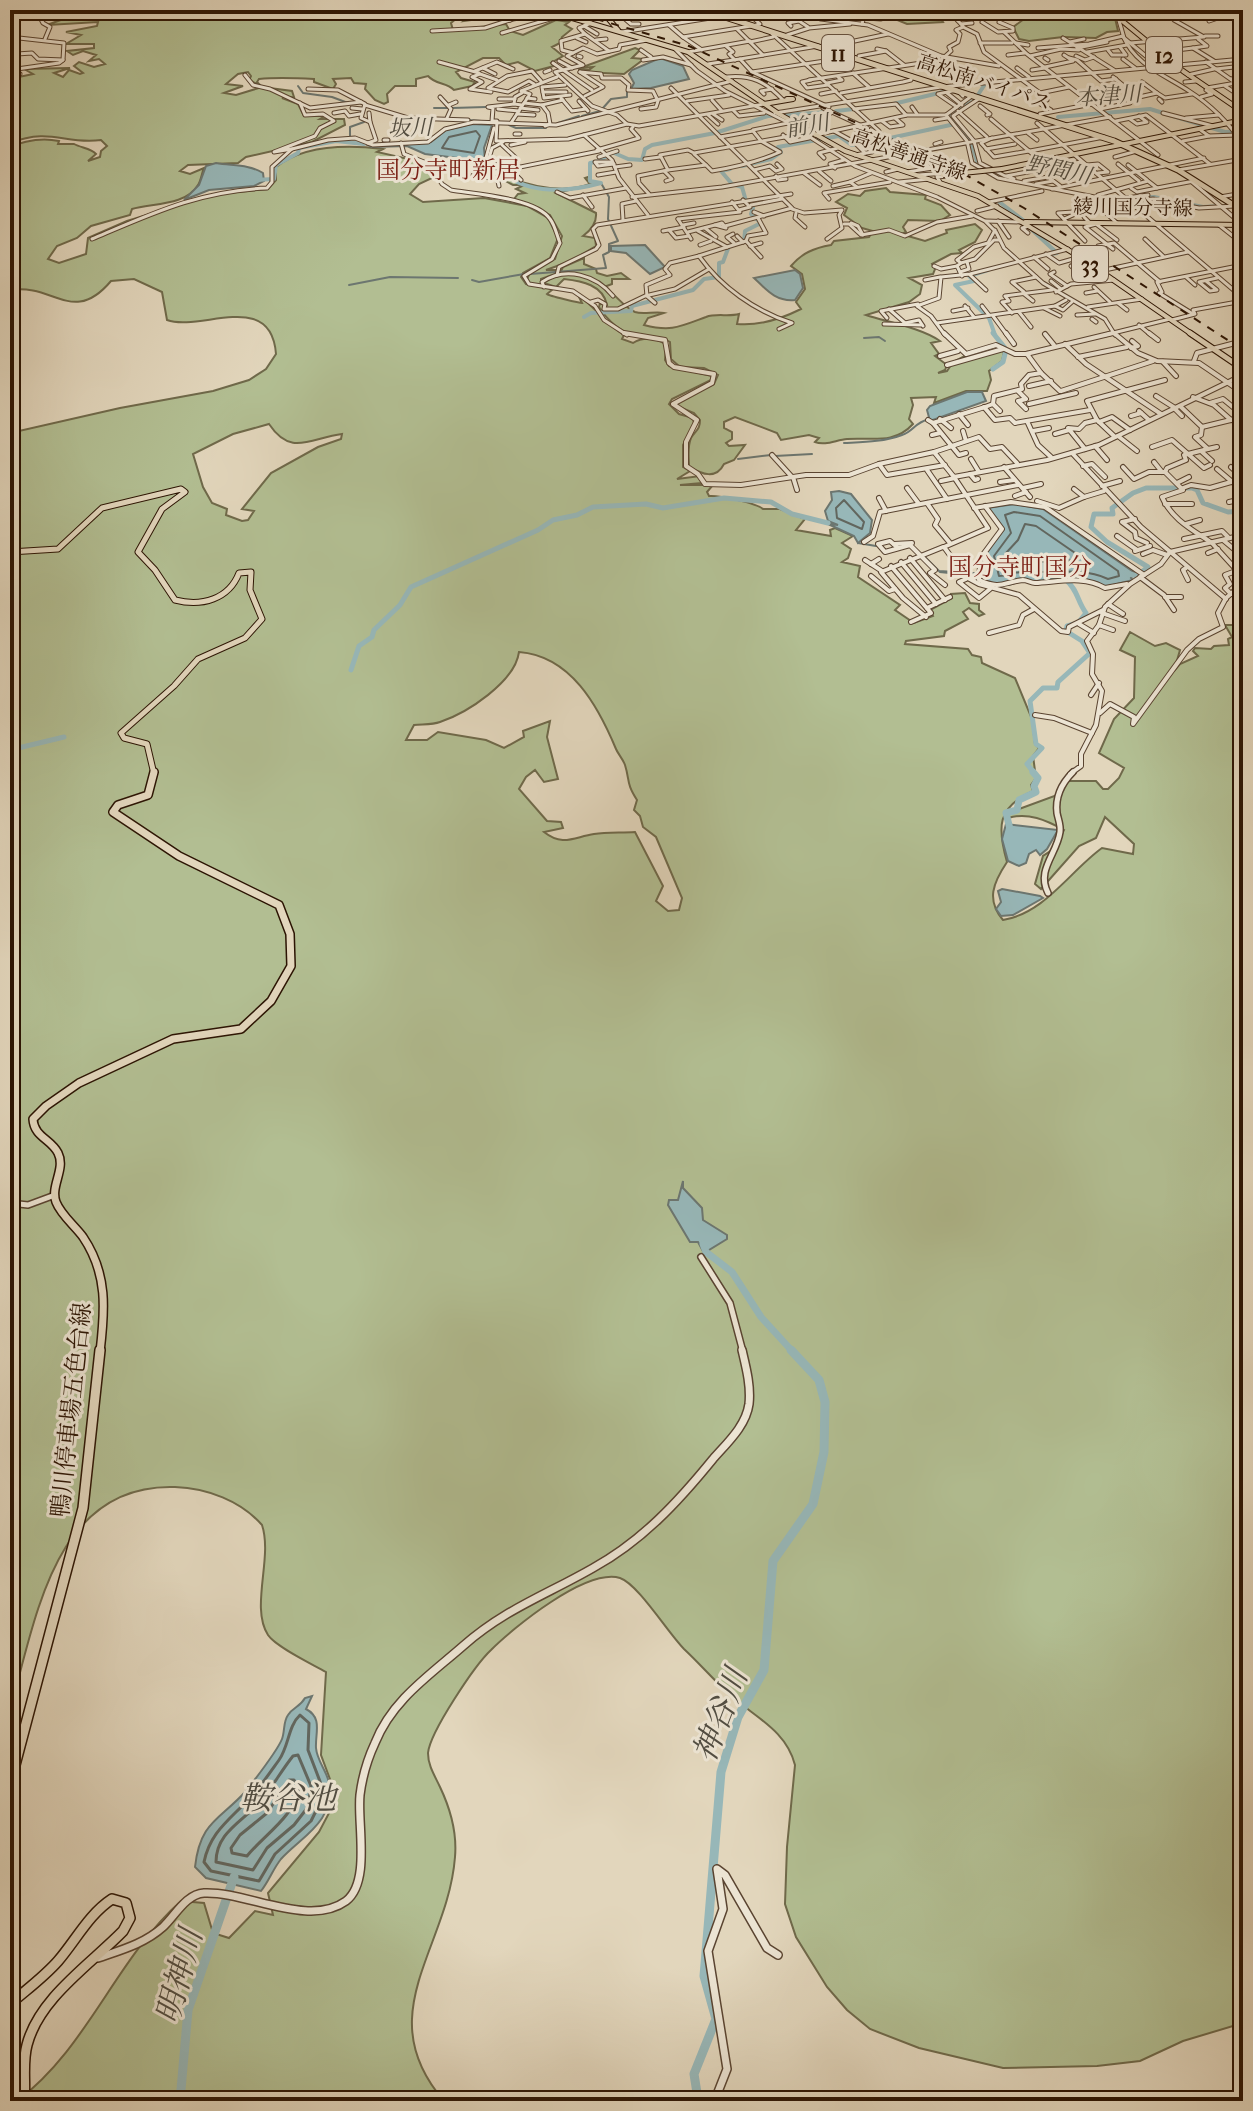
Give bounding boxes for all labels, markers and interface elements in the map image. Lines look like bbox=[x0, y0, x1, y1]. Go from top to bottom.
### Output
road number: 11 bbox=[822, 35, 854, 71]
road number: 12 bbox=[1146, 37, 1182, 73]
street label: 高松南バイパス bbox=[914, 50, 1054, 115]
water label: 本津川 bbox=[1074, 81, 1144, 111]
water label: 前川 bbox=[783, 109, 833, 143]
water label: 坂川 bbox=[388, 114, 434, 142]
street label: 高松善通寺線 bbox=[848, 124, 969, 185]
water label: 野間川 bbox=[1024, 150, 1096, 190]
district label: 国分寺町新居 bbox=[376, 156, 520, 184]
street label: 綾川国分寺線 bbox=[1073, 195, 1193, 220]
road number: 33 bbox=[1072, 246, 1108, 282]
district label: 国分寺町国分 bbox=[948, 553, 1092, 581]
street label: 鴨川停車場五色台線 bbox=[46, 1301, 96, 1519]
water label: 神谷川 bbox=[686, 1661, 756, 1767]
water label: 鞍谷池 bbox=[240, 1780, 339, 1817]
water label: 明神川 bbox=[149, 1922, 211, 2027]

